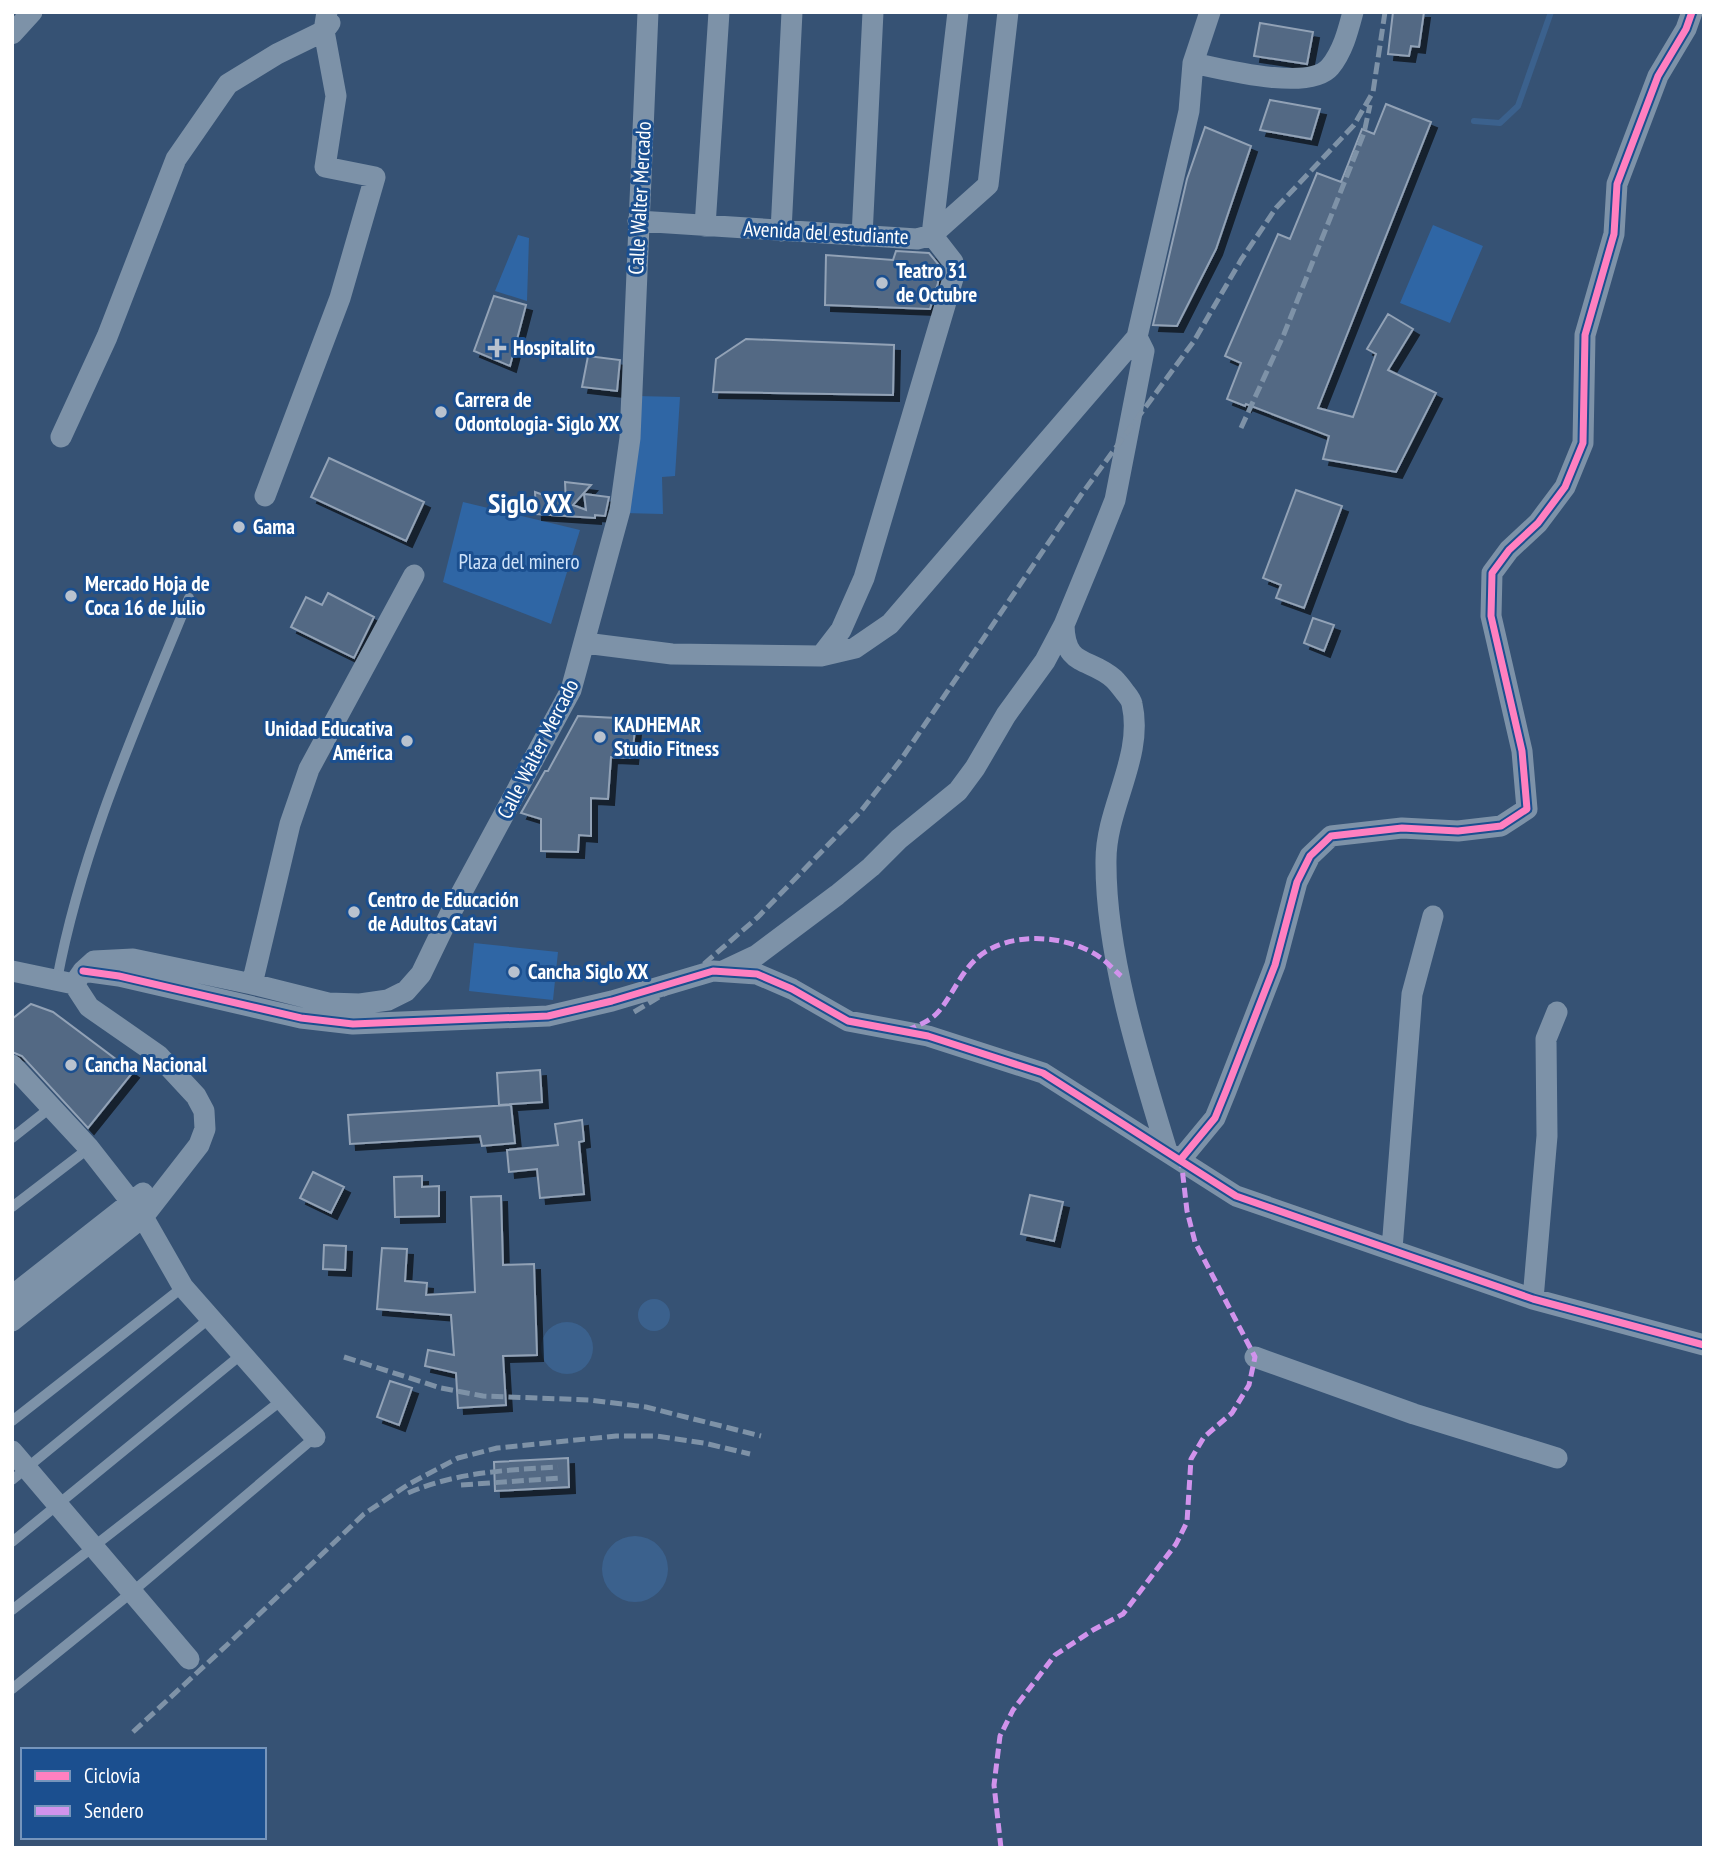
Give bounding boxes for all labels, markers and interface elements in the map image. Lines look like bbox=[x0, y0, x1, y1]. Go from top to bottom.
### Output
street label: Calle Walter Mercado bbox=[622, 121, 657, 275]
street label: Avenida del estudiante bbox=[743, 215, 909, 250]
place label: Teatro 31 de Octubre bbox=[896, 257, 977, 308]
marker: Teatro 31 de Octubre bbox=[874, 275, 890, 291]
place label: Hospitalito bbox=[513, 334, 595, 361]
marker: Hospitalito bbox=[487, 338, 507, 358]
place label: Carrera de Odontologia- Siglo XX bbox=[455, 386, 620, 437]
marker: Carrera de Odontologia- Siglo XX bbox=[433, 404, 449, 420]
district label: Siglo XX bbox=[488, 484, 572, 521]
place label: Gama bbox=[253, 513, 295, 540]
marker: Gama bbox=[231, 519, 247, 535]
park label: Plaza del minero bbox=[458, 548, 580, 575]
place label: Mercado Hoja de Coca 16 de Julio bbox=[85, 570, 210, 621]
marker: Mercado Hoja de Coca 16 de Julio bbox=[63, 588, 79, 604]
street label: Calle Walter Mercado bbox=[491, 674, 584, 823]
place label: KADHEMAR Studio Fitness bbox=[614, 711, 719, 762]
place label: Unidad Educativa América bbox=[265, 715, 393, 766]
marker: KADHEMAR Studio Fitness bbox=[592, 729, 608, 745]
marker: Unidad Educativa América bbox=[399, 733, 415, 749]
place label: Centro de Educación de Adultos Catavi bbox=[368, 886, 519, 937]
marker: Centro de Educación de Adultos Catavi bbox=[346, 904, 362, 920]
place label: Cancha Siglo XX bbox=[528, 958, 648, 985]
marker: Cancha Siglo XX bbox=[506, 964, 522, 980]
place label: Cancha Nacional bbox=[85, 1051, 208, 1078]
marker: Cancha Nacional bbox=[63, 1057, 79, 1073]
legend bbox=[21, 1748, 266, 1839]
text: Ciclovía bbox=[84, 1762, 141, 1789]
text: Sendero bbox=[84, 1797, 143, 1824]

